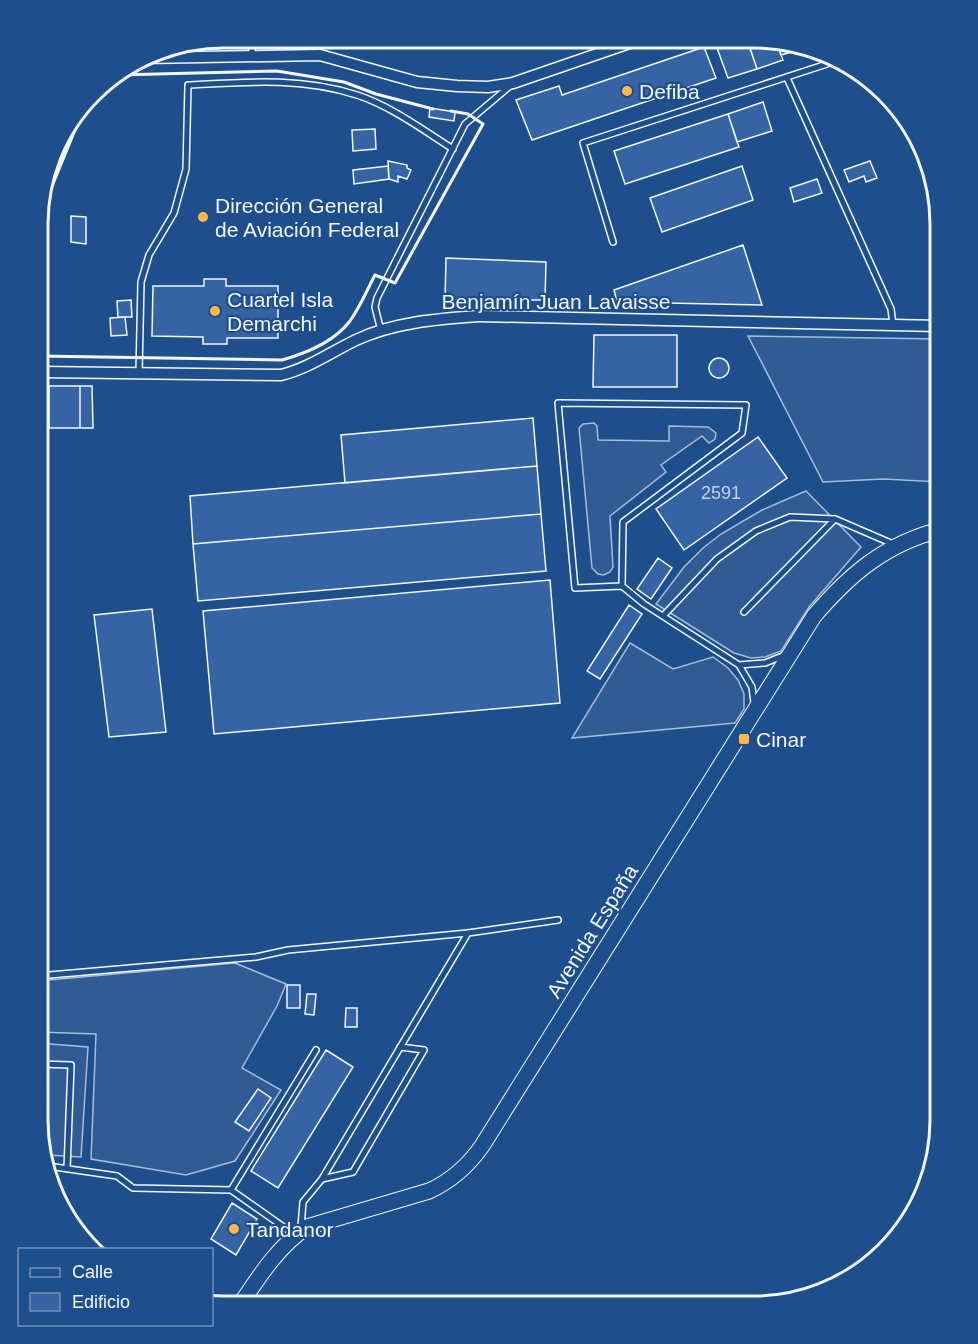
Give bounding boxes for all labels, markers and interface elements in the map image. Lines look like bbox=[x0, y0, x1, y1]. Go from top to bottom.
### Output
place label: Defiba bbox=[639, 80, 700, 103]
marker: Defiba bbox=[620, 84, 634, 98]
place label: Dirección General de Aviación Federal bbox=[215, 194, 399, 241]
marker: Dirección General de Aviación Federal bbox=[196, 210, 210, 224]
place label: Cuartel Isla Demarchi bbox=[227, 288, 334, 335]
street label: Benjamín Juan Lavaisse bbox=[442, 290, 670, 313]
marker: Cuartel Isla Demarchi bbox=[208, 304, 222, 318]
house number: 2591 bbox=[701, 483, 741, 503]
place label: Cinar bbox=[756, 728, 806, 751]
marker: Cinar bbox=[737, 732, 751, 746]
street label: Avenida España bbox=[542, 860, 642, 1002]
place label: Tandanor bbox=[246, 1218, 334, 1241]
marker: Tandanor bbox=[227, 1222, 241, 1236]
legend bbox=[18, 1248, 213, 1326]
text: Calle bbox=[72, 1262, 113, 1282]
text: Edificio bbox=[72, 1292, 130, 1312]

